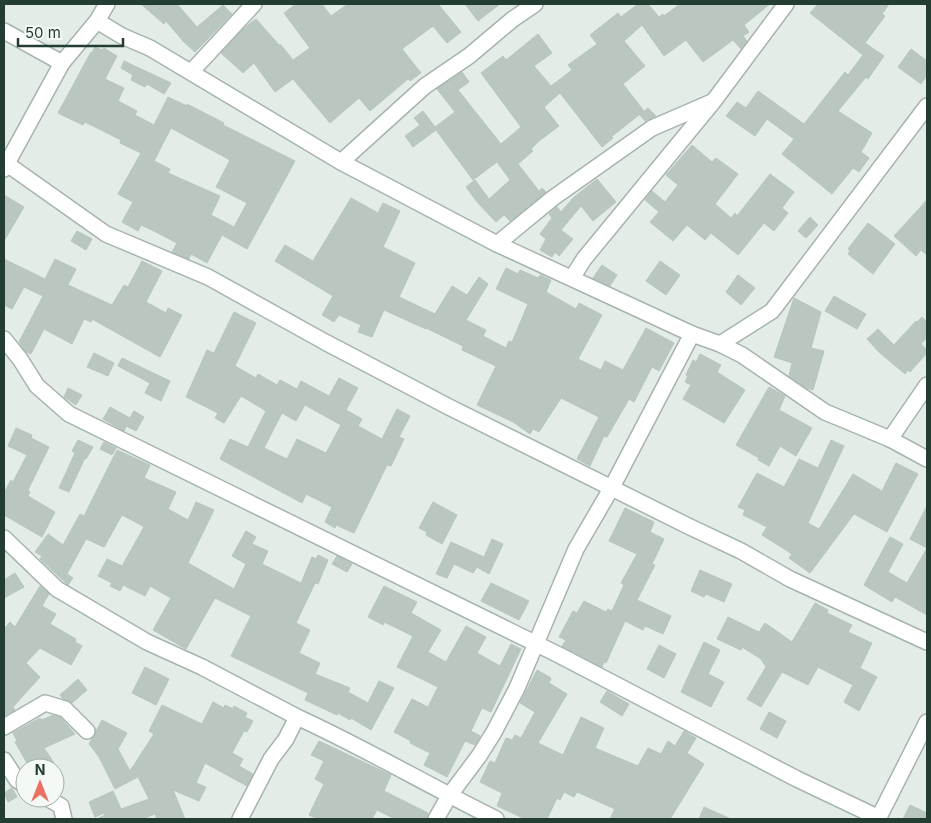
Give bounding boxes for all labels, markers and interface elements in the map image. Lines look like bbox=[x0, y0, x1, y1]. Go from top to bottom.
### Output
scale bar bbox=[18, 15, 122, 47]
text: 50 m bbox=[25, 23, 61, 42]
north arrow bbox=[15, 758, 65, 808]
text: N bbox=[35, 761, 45, 778]

